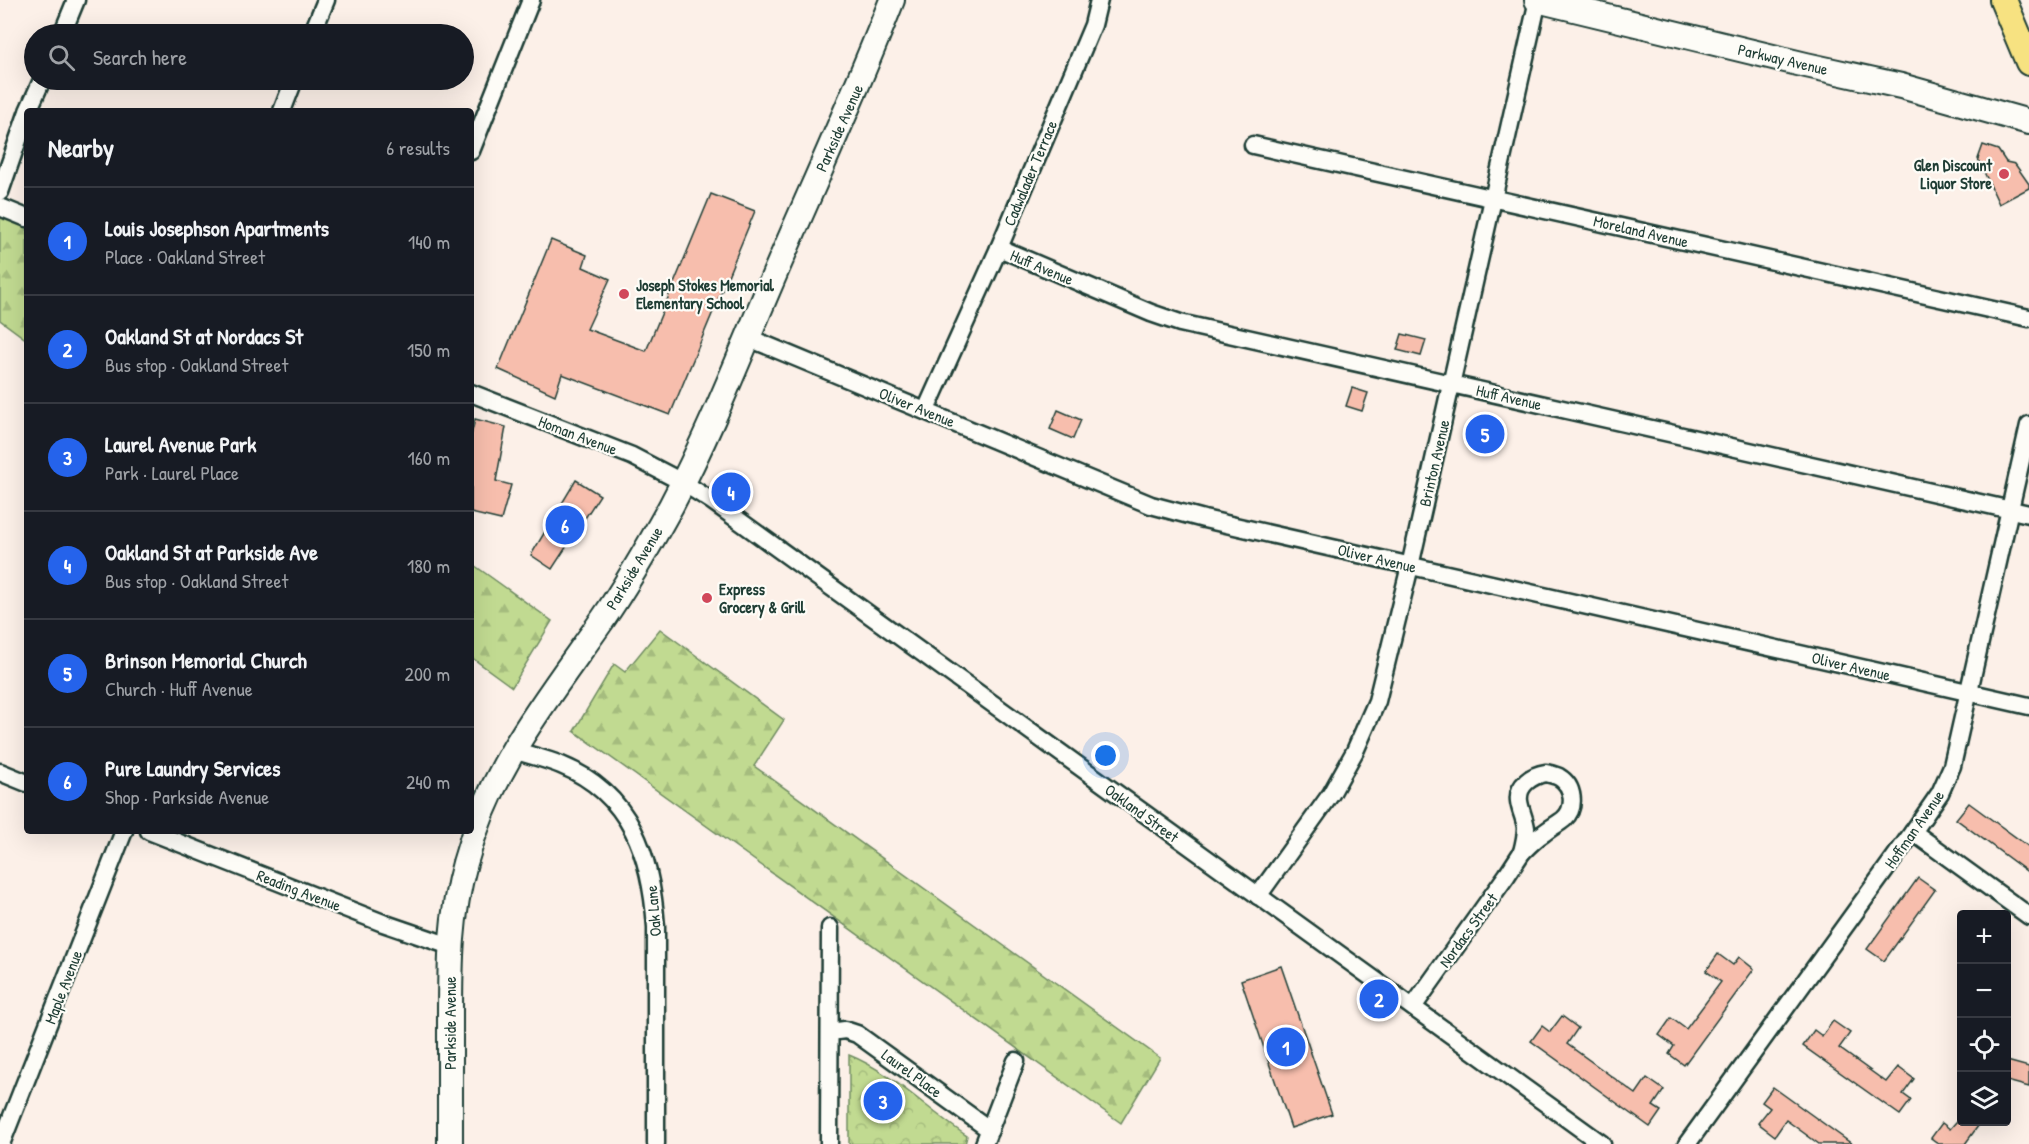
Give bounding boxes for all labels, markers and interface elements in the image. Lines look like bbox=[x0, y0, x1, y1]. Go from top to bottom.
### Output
search box bbox=[24, 24, 474, 90]
street label: Parkway Avenue bbox=[1736, 38, 1831, 80]
icon: search bbox=[45, 41, 78, 74]
text: Search here bbox=[93, 42, 187, 72]
street label: Parkside Avenue bbox=[810, 80, 868, 175]
street label: Cadwalader Terrace bbox=[998, 116, 1062, 229]
text: Nearby bbox=[48, 130, 114, 165]
text: 6 results bbox=[386, 134, 450, 161]
place label: Glen Discount Liquor Store bbox=[1914, 154, 1993, 195]
marker: Glen Discount Liquor Store bbox=[1997, 167, 2011, 181]
street label: Moreland Avenue bbox=[1591, 209, 1691, 253]
text: Louis Josephson Apartments bbox=[105, 213, 329, 243]
text: 1 bbox=[64, 228, 71, 255]
text: 140 m bbox=[408, 228, 450, 255]
text: Place · Oakland Street bbox=[105, 243, 265, 270]
street label: Huff Avenue bbox=[1007, 244, 1078, 290]
place label: Joseph Stokes Memorial Elementary School bbox=[636, 274, 775, 315]
marker: Joseph Stokes Memorial Elementary School bbox=[617, 287, 631, 301]
text: Oakland St at Nordacs St bbox=[105, 321, 303, 351]
text: 2 bbox=[63, 336, 72, 363]
text: 150 m bbox=[407, 336, 450, 363]
text: Bus stop · Oakland Street bbox=[105, 351, 288, 378]
street label: Huff Avenue bbox=[1474, 379, 1545, 415]
street label: Oliver Avenue bbox=[876, 382, 959, 432]
street label: Homan Avenue bbox=[536, 410, 621, 460]
pin: 5 bbox=[1466, 412, 1504, 456]
street label: Brinton Avenue bbox=[1413, 417, 1455, 509]
text: Laurel Avenue Park bbox=[105, 429, 256, 459]
text: 3 bbox=[63, 444, 72, 471]
text: 160 m bbox=[408, 444, 450, 471]
text: Park · Laurel Place bbox=[105, 459, 239, 486]
pin: 4 bbox=[712, 470, 750, 514]
pin: 6 bbox=[546, 502, 584, 548]
street label: Parkside Avenue bbox=[601, 522, 668, 614]
text: Oakland St at Parkside Ave bbox=[105, 537, 318, 567]
street label: Oliver Avenue bbox=[1336, 538, 1419, 578]
text: 4 bbox=[64, 552, 71, 579]
text: 180 m bbox=[407, 552, 450, 579]
text: Bus stop · Oakland Street bbox=[105, 567, 288, 594]
place label: Express Grocery & Grill bbox=[719, 578, 806, 619]
marker: Express Grocery & Grill bbox=[700, 591, 714, 605]
text: Brinson Memorial Church bbox=[105, 645, 307, 675]
street label: Oliver Avenue bbox=[1810, 646, 1893, 686]
text: 5 bbox=[63, 660, 72, 687]
text: 200 m bbox=[405, 660, 450, 687]
text: Church · Huff Avenue bbox=[105, 675, 253, 702]
your location bbox=[1091, 741, 1120, 770]
text: Pure Laundry Services bbox=[105, 753, 280, 783]
text: 6 bbox=[64, 768, 71, 795]
text: 240 m bbox=[406, 768, 450, 795]
street label: Oakland Street bbox=[1100, 779, 1184, 848]
text: Shop · Parkside Avenue bbox=[105, 783, 269, 810]
street label: Hoffman Avenue bbox=[1879, 785, 1949, 873]
street label: Reading Avenue bbox=[254, 864, 345, 916]
street label: Oak Lane bbox=[640, 884, 666, 938]
street label: Nordacs Street bbox=[1434, 888, 1503, 972]
map controls bbox=[1957, 910, 2011, 1126]
button: + bbox=[1957, 910, 2011, 964]
street label: Maple Avenue bbox=[39, 946, 87, 1027]
button: − bbox=[1957, 964, 2011, 1018]
street label: Parkside Avenue bbox=[439, 976, 461, 1070]
pin: 2 bbox=[1360, 976, 1398, 1022]
button: locate bbox=[1957, 1018, 2011, 1072]
pin: 1 bbox=[1266, 1024, 1306, 1070]
street label: Laurel Place bbox=[877, 1044, 947, 1103]
button: layers bbox=[1957, 1072, 2011, 1126]
pin: 3 bbox=[864, 1078, 902, 1124]

